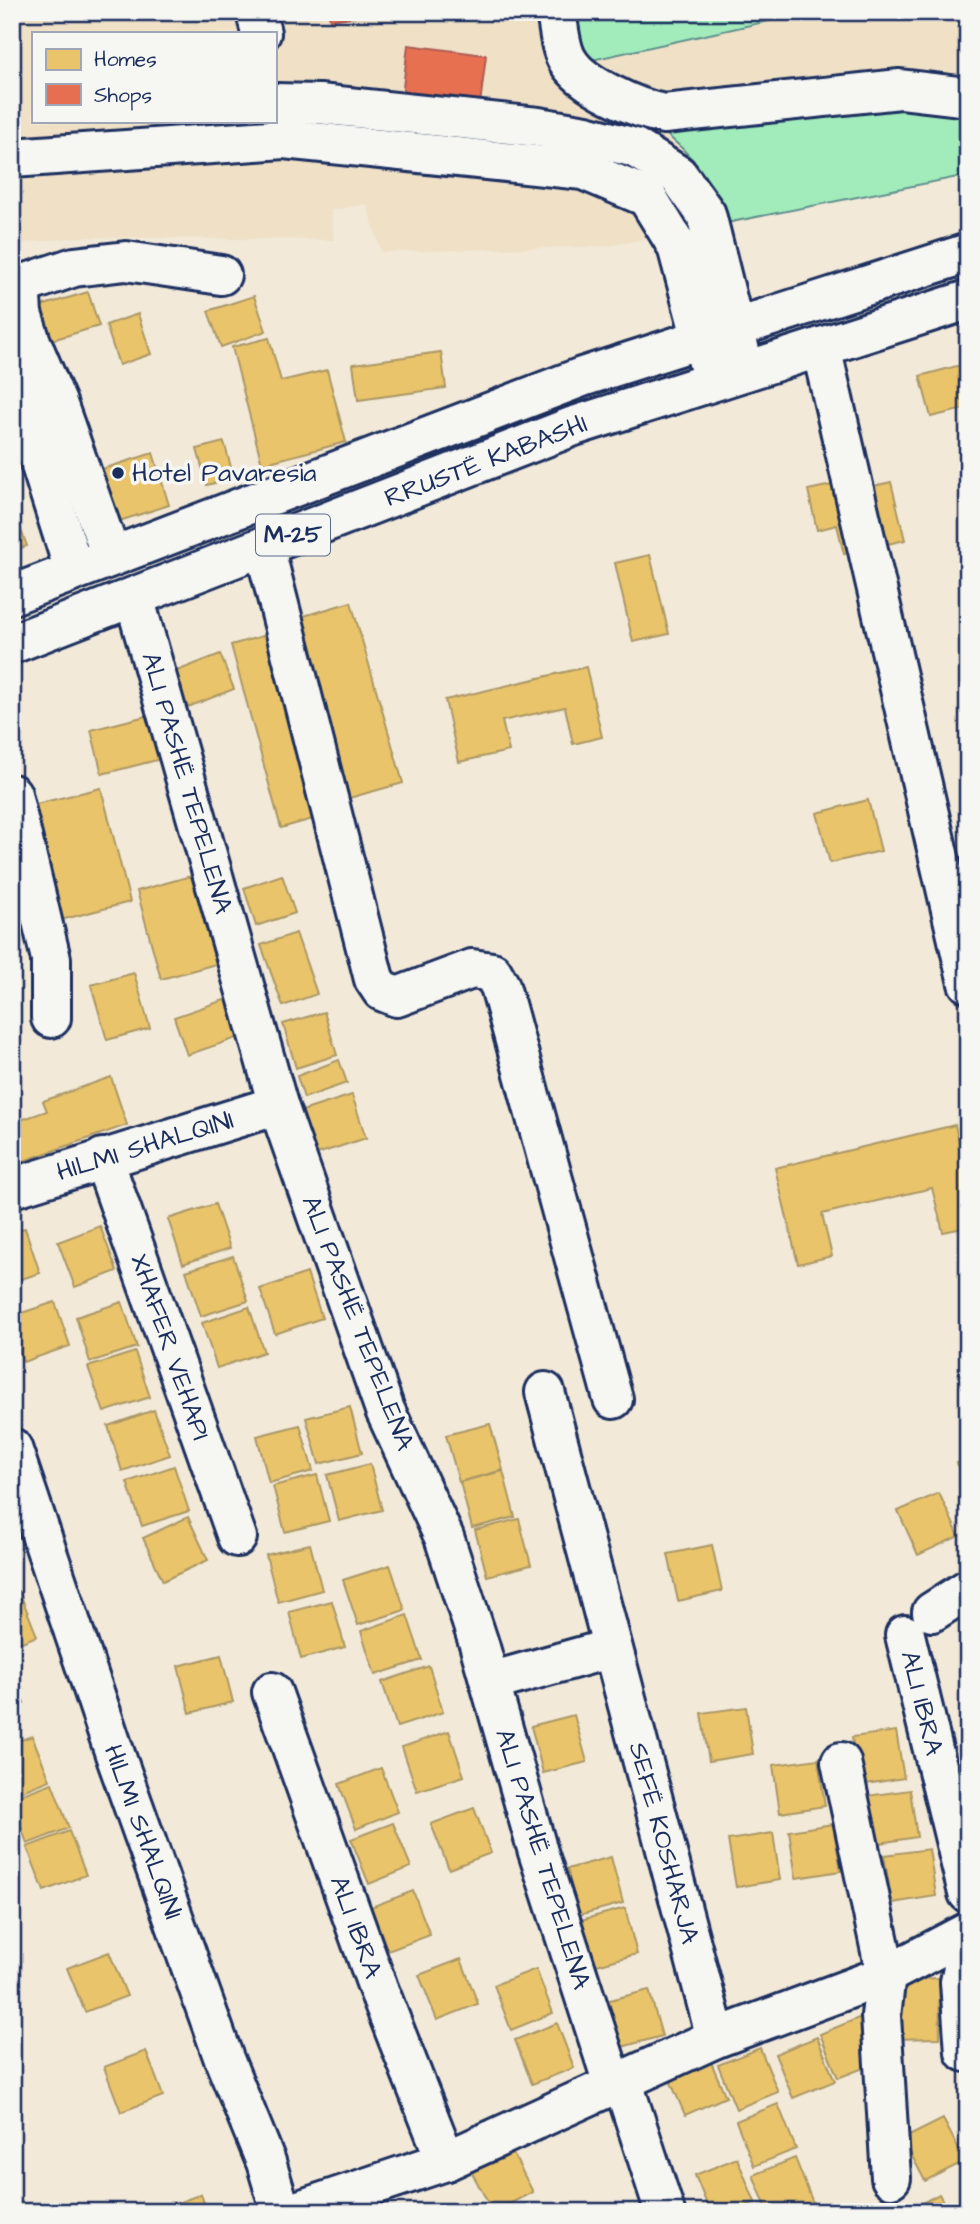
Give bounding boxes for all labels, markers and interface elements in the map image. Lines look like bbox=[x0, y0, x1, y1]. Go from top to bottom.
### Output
legend bbox=[32, 32, 276, 122]
text: Homes bbox=[94, 45, 157, 74]
text: Shops bbox=[94, 81, 152, 111]
street label: RRUSTË KABASHI bbox=[380, 406, 592, 516]
place label: Hotel Pavaresia bbox=[132, 455, 317, 491]
marker: Hotel Pavaresia bbox=[110, 465, 126, 481]
road number: M-25 bbox=[256, 514, 330, 556]
street label: ALI PASHË TEPELENA bbox=[132, 648, 242, 918]
street label: HILMI SHALQINI bbox=[52, 1102, 238, 1190]
street label: ALI PASHË TEPELENA bbox=[293, 1190, 423, 1456]
street label: XHAFER VEHAPI bbox=[121, 1249, 219, 1445]
street label: ALI IBRA bbox=[892, 1647, 952, 1759]
street label: ALI PASHË TEPELENA bbox=[486, 1724, 600, 1994]
street label: SEFË KOSHARJA bbox=[620, 1738, 708, 1948]
street label: HILMI SHALQINI bbox=[95, 1740, 191, 1924]
street label: ALI IBRA bbox=[321, 1871, 391, 1984]

